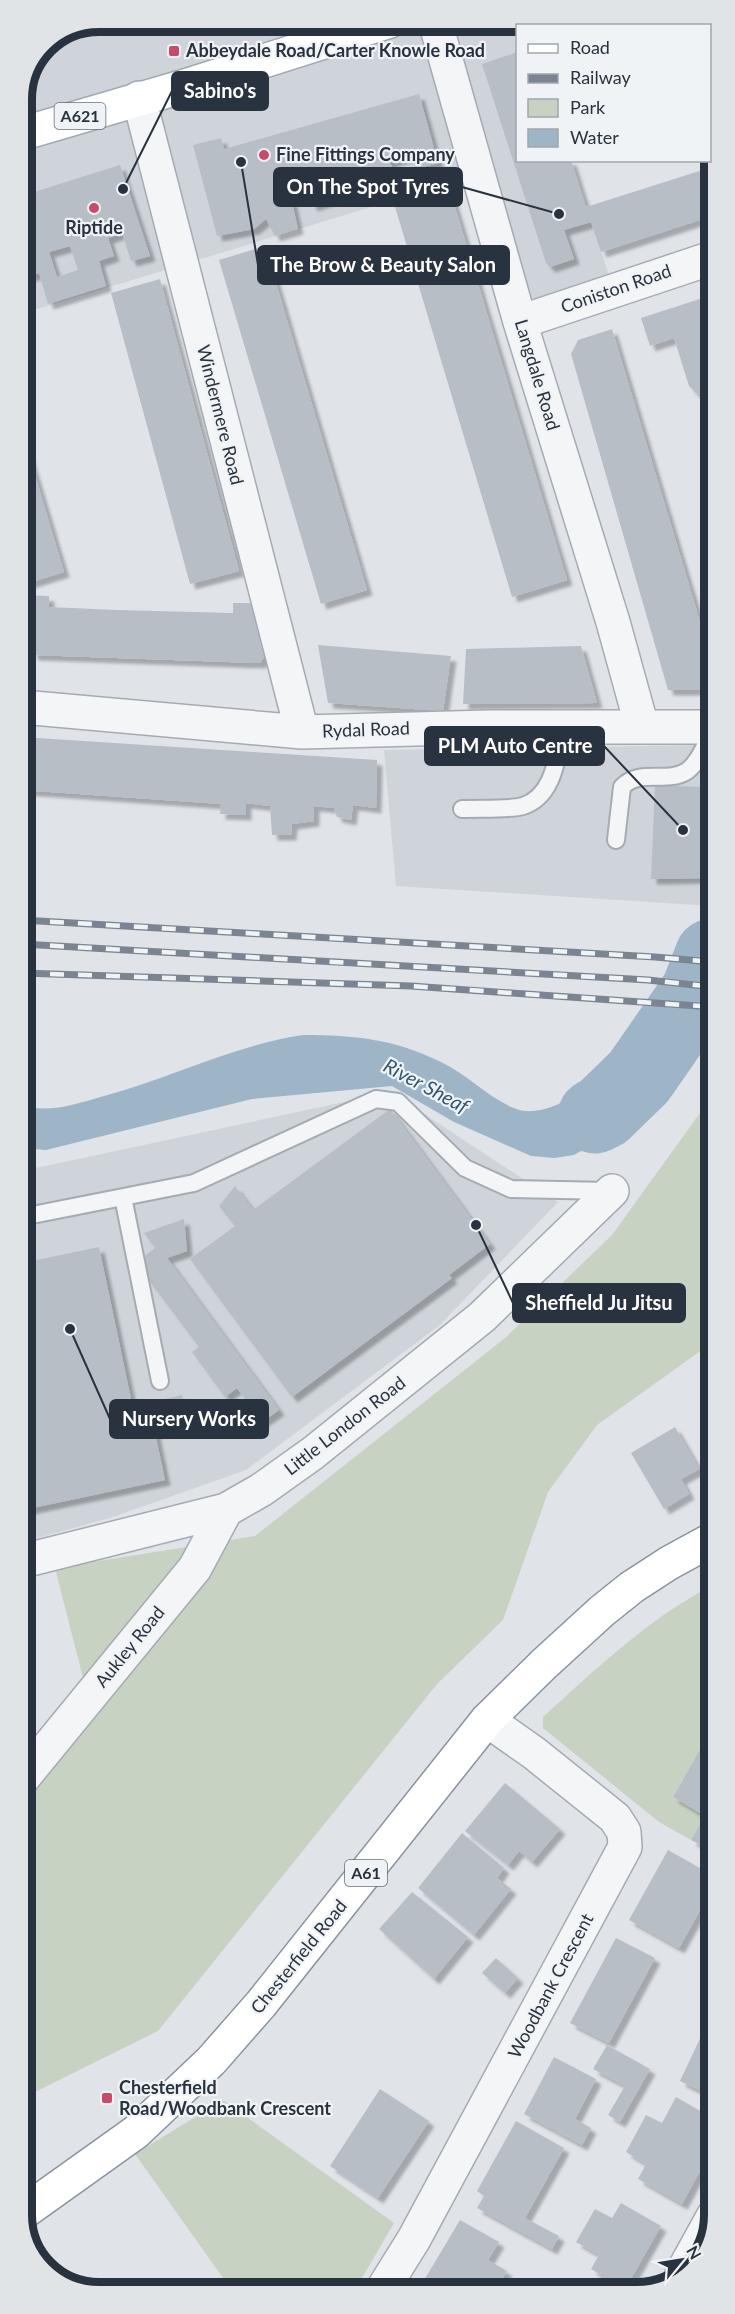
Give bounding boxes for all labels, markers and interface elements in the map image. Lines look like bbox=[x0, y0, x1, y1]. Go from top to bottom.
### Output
legend bbox=[516, 24, 711, 162]
text: Road bbox=[570, 36, 610, 58]
place label: Abbeydale Road/Carter Knowle Road bbox=[185, 39, 485, 61]
marker: Abbeydale Road/Carter Knowle Road bbox=[167, 44, 181, 58]
text: Railway bbox=[570, 66, 631, 88]
callout: Sabino's bbox=[172, 72, 268, 110]
text: Sabino's bbox=[184, 78, 256, 102]
text: Park bbox=[570, 96, 606, 118]
road number: A621 bbox=[54, 103, 106, 129]
text: Water bbox=[570, 126, 619, 148]
place label: Fine Fittings Company bbox=[276, 143, 455, 165]
marker: Fine Fittings Company bbox=[257, 148, 271, 162]
callout: On The Spot Tyres bbox=[274, 168, 462, 206]
text: On The Spot Tyres bbox=[287, 174, 450, 198]
marker: Riptide bbox=[87, 201, 101, 215]
place label: Riptide bbox=[65, 216, 123, 238]
callout: The Brow & Beauty Salon bbox=[258, 246, 509, 284]
text: The Brow & Beauty Salon bbox=[270, 252, 496, 276]
street label: Coniston Road bbox=[558, 259, 674, 317]
street label: Langdale Road bbox=[511, 317, 565, 433]
street label: Windermere Road bbox=[193, 342, 249, 487]
street label: Rydal Road bbox=[322, 716, 410, 742]
callout: PLM Auto Centre bbox=[425, 727, 604, 765]
text: PLM Auto Centre bbox=[438, 733, 593, 757]
water label: River Sheaf bbox=[380, 1053, 475, 1118]
callout: Sheffield Ju Jitsu bbox=[513, 1284, 685, 1322]
text: Sheffield Ju Jitsu bbox=[525, 1290, 673, 1314]
street label: Little London Road bbox=[279, 1371, 409, 1479]
callout: Nursery Works bbox=[110, 1400, 268, 1438]
text: Nursery Works bbox=[122, 1406, 256, 1430]
street label: Aukley Road bbox=[90, 1601, 169, 1691]
road number: A61 bbox=[345, 1860, 387, 1886]
street label: Chesterfield Road bbox=[245, 1895, 351, 2018]
street label: Woodbank Crescent bbox=[503, 1909, 598, 2062]
place label: Chesterfield Road/Woodbank Crescent bbox=[119, 2076, 331, 2119]
marker: Chesterfield Road/Woodbank Crescent bbox=[100, 2091, 114, 2105]
north arrow bbox=[651, 2230, 711, 2290]
text: N bbox=[683, 2242, 706, 2262]

